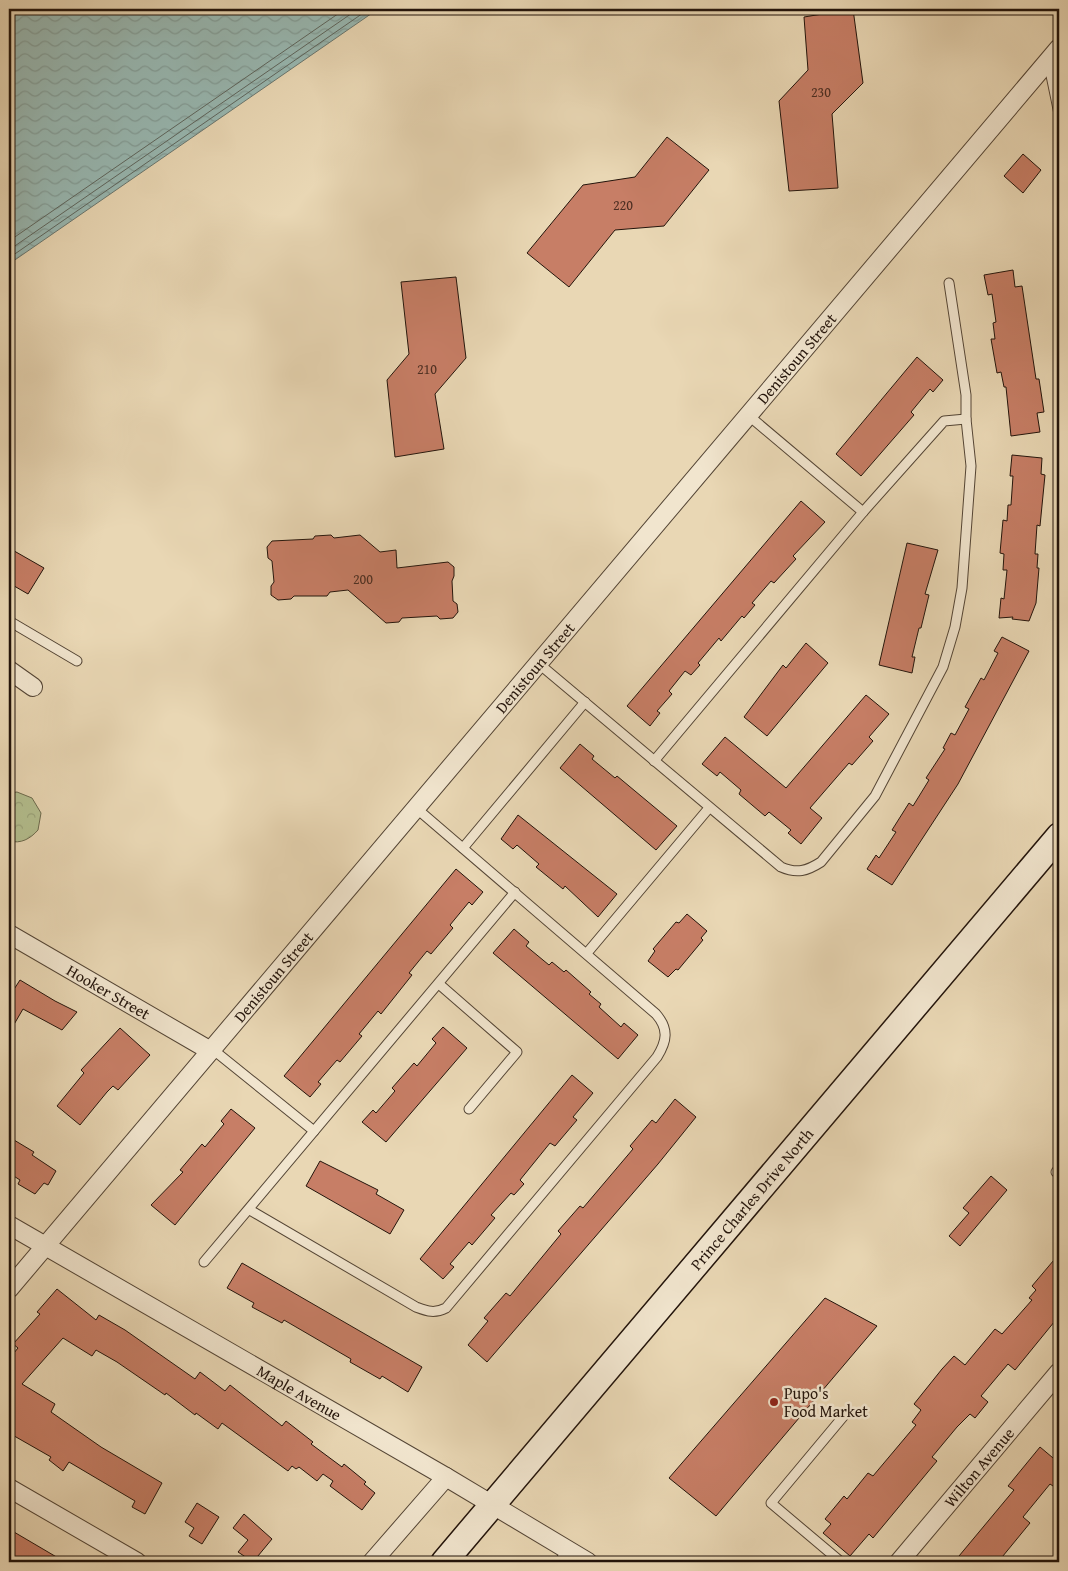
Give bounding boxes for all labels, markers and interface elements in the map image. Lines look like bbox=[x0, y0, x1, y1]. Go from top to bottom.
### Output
house number: 230 bbox=[811, 82, 831, 102]
house number: 220 bbox=[613, 195, 633, 215]
street label: Denistoun Street bbox=[751, 307, 842, 409]
house number: 210 bbox=[417, 359, 437, 379]
house number: 200 bbox=[353, 569, 373, 589]
street label: Denistoun Street bbox=[489, 617, 581, 718]
street label: Denistoun Street bbox=[228, 926, 319, 1027]
street label: Hooker Street bbox=[62, 958, 155, 1026]
street label: Prince Charles Drive North bbox=[684, 1122, 819, 1275]
street label: Maple Avenue bbox=[252, 1358, 346, 1426]
place label: Pupo's Food Market bbox=[784, 1381, 868, 1423]
marker: Pupo's Food Market bbox=[768, 1396, 780, 1408]
street label: Wilton Avenue bbox=[938, 1422, 1020, 1512]

